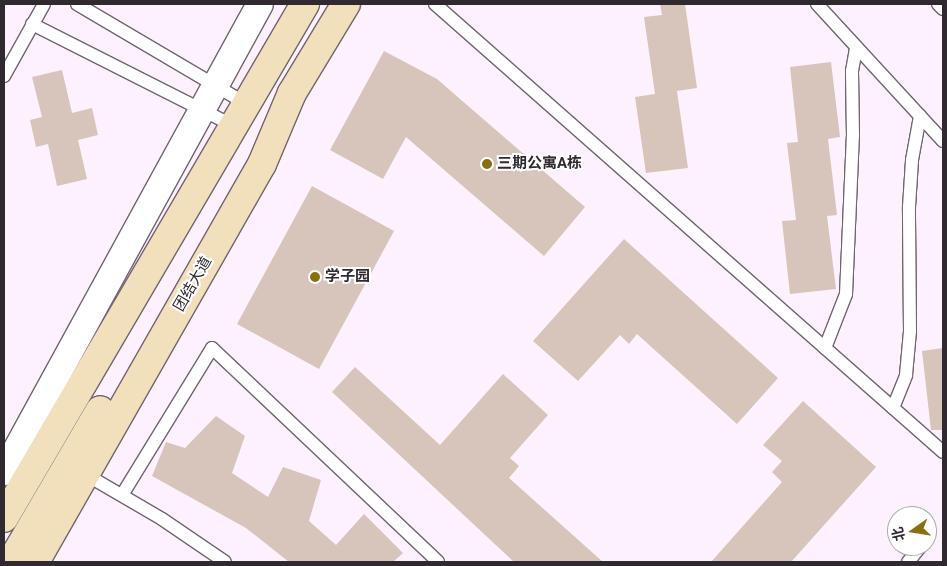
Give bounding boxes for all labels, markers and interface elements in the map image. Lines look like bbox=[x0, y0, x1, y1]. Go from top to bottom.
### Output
place label: 三期公寓A栋 bbox=[497, 155, 582, 173]
marker: 三期公寓A栋 bbox=[481, 158, 493, 170]
street label: 团结大道 bbox=[170, 254, 216, 314]
place label: 学子园 bbox=[325, 268, 370, 286]
marker: 学子园 bbox=[309, 271, 321, 283]
north arrow bbox=[887, 506, 937, 556]
text: 北 bbox=[889, 526, 908, 543]

